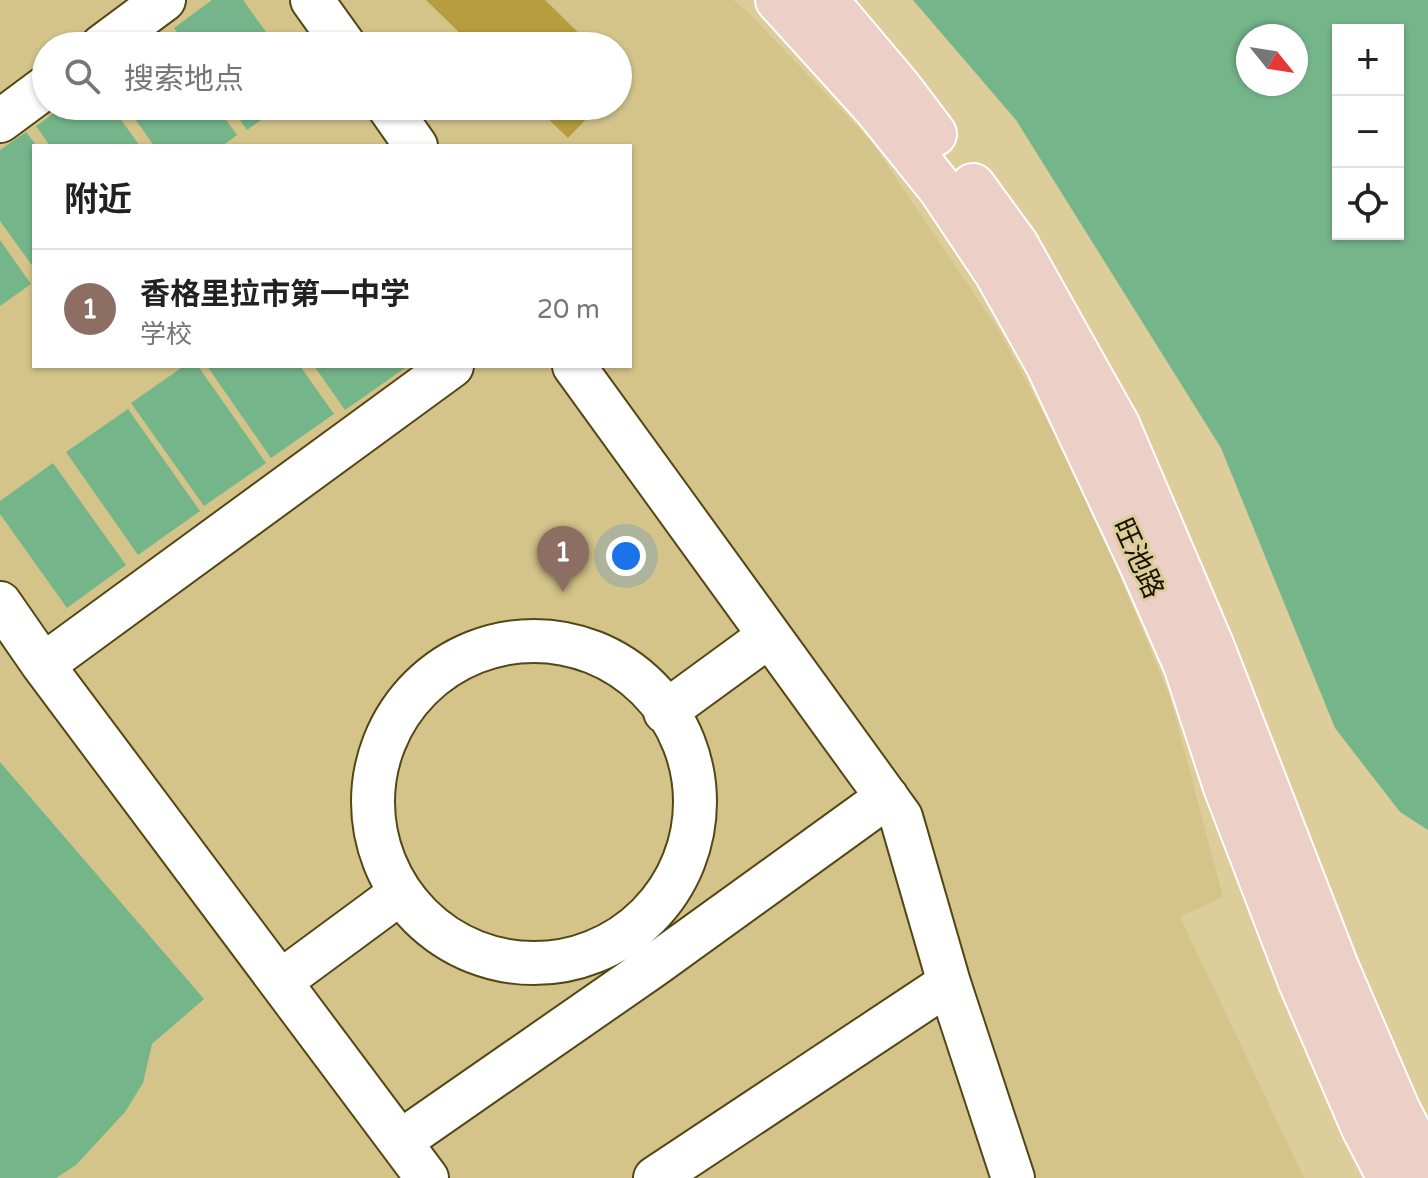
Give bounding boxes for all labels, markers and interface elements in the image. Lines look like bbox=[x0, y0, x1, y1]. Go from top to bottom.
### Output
north arrow bbox=[1236, 24, 1308, 96]
map controls bbox=[1332, 24, 1404, 240]
button: + bbox=[1332, 24, 1404, 96]
search box bbox=[32, 32, 632, 120]
icon: search bbox=[60, 54, 104, 98]
text: 搜索地点 bbox=[124, 61, 244, 98]
button: − bbox=[1332, 96, 1404, 168]
button: locate bbox=[1332, 168, 1404, 240]
text: 附近 bbox=[64, 180, 132, 221]
text: 香格里拉市第一中学 bbox=[140, 276, 410, 313]
text: 1 bbox=[82, 294, 98, 325]
text: 20 m bbox=[537, 294, 600, 325]
text: 学校 bbox=[140, 319, 192, 350]
street label: 旺池路 bbox=[1105, 513, 1171, 604]
pin: 1 bbox=[537, 526, 589, 592]
your location bbox=[606, 536, 646, 576]

